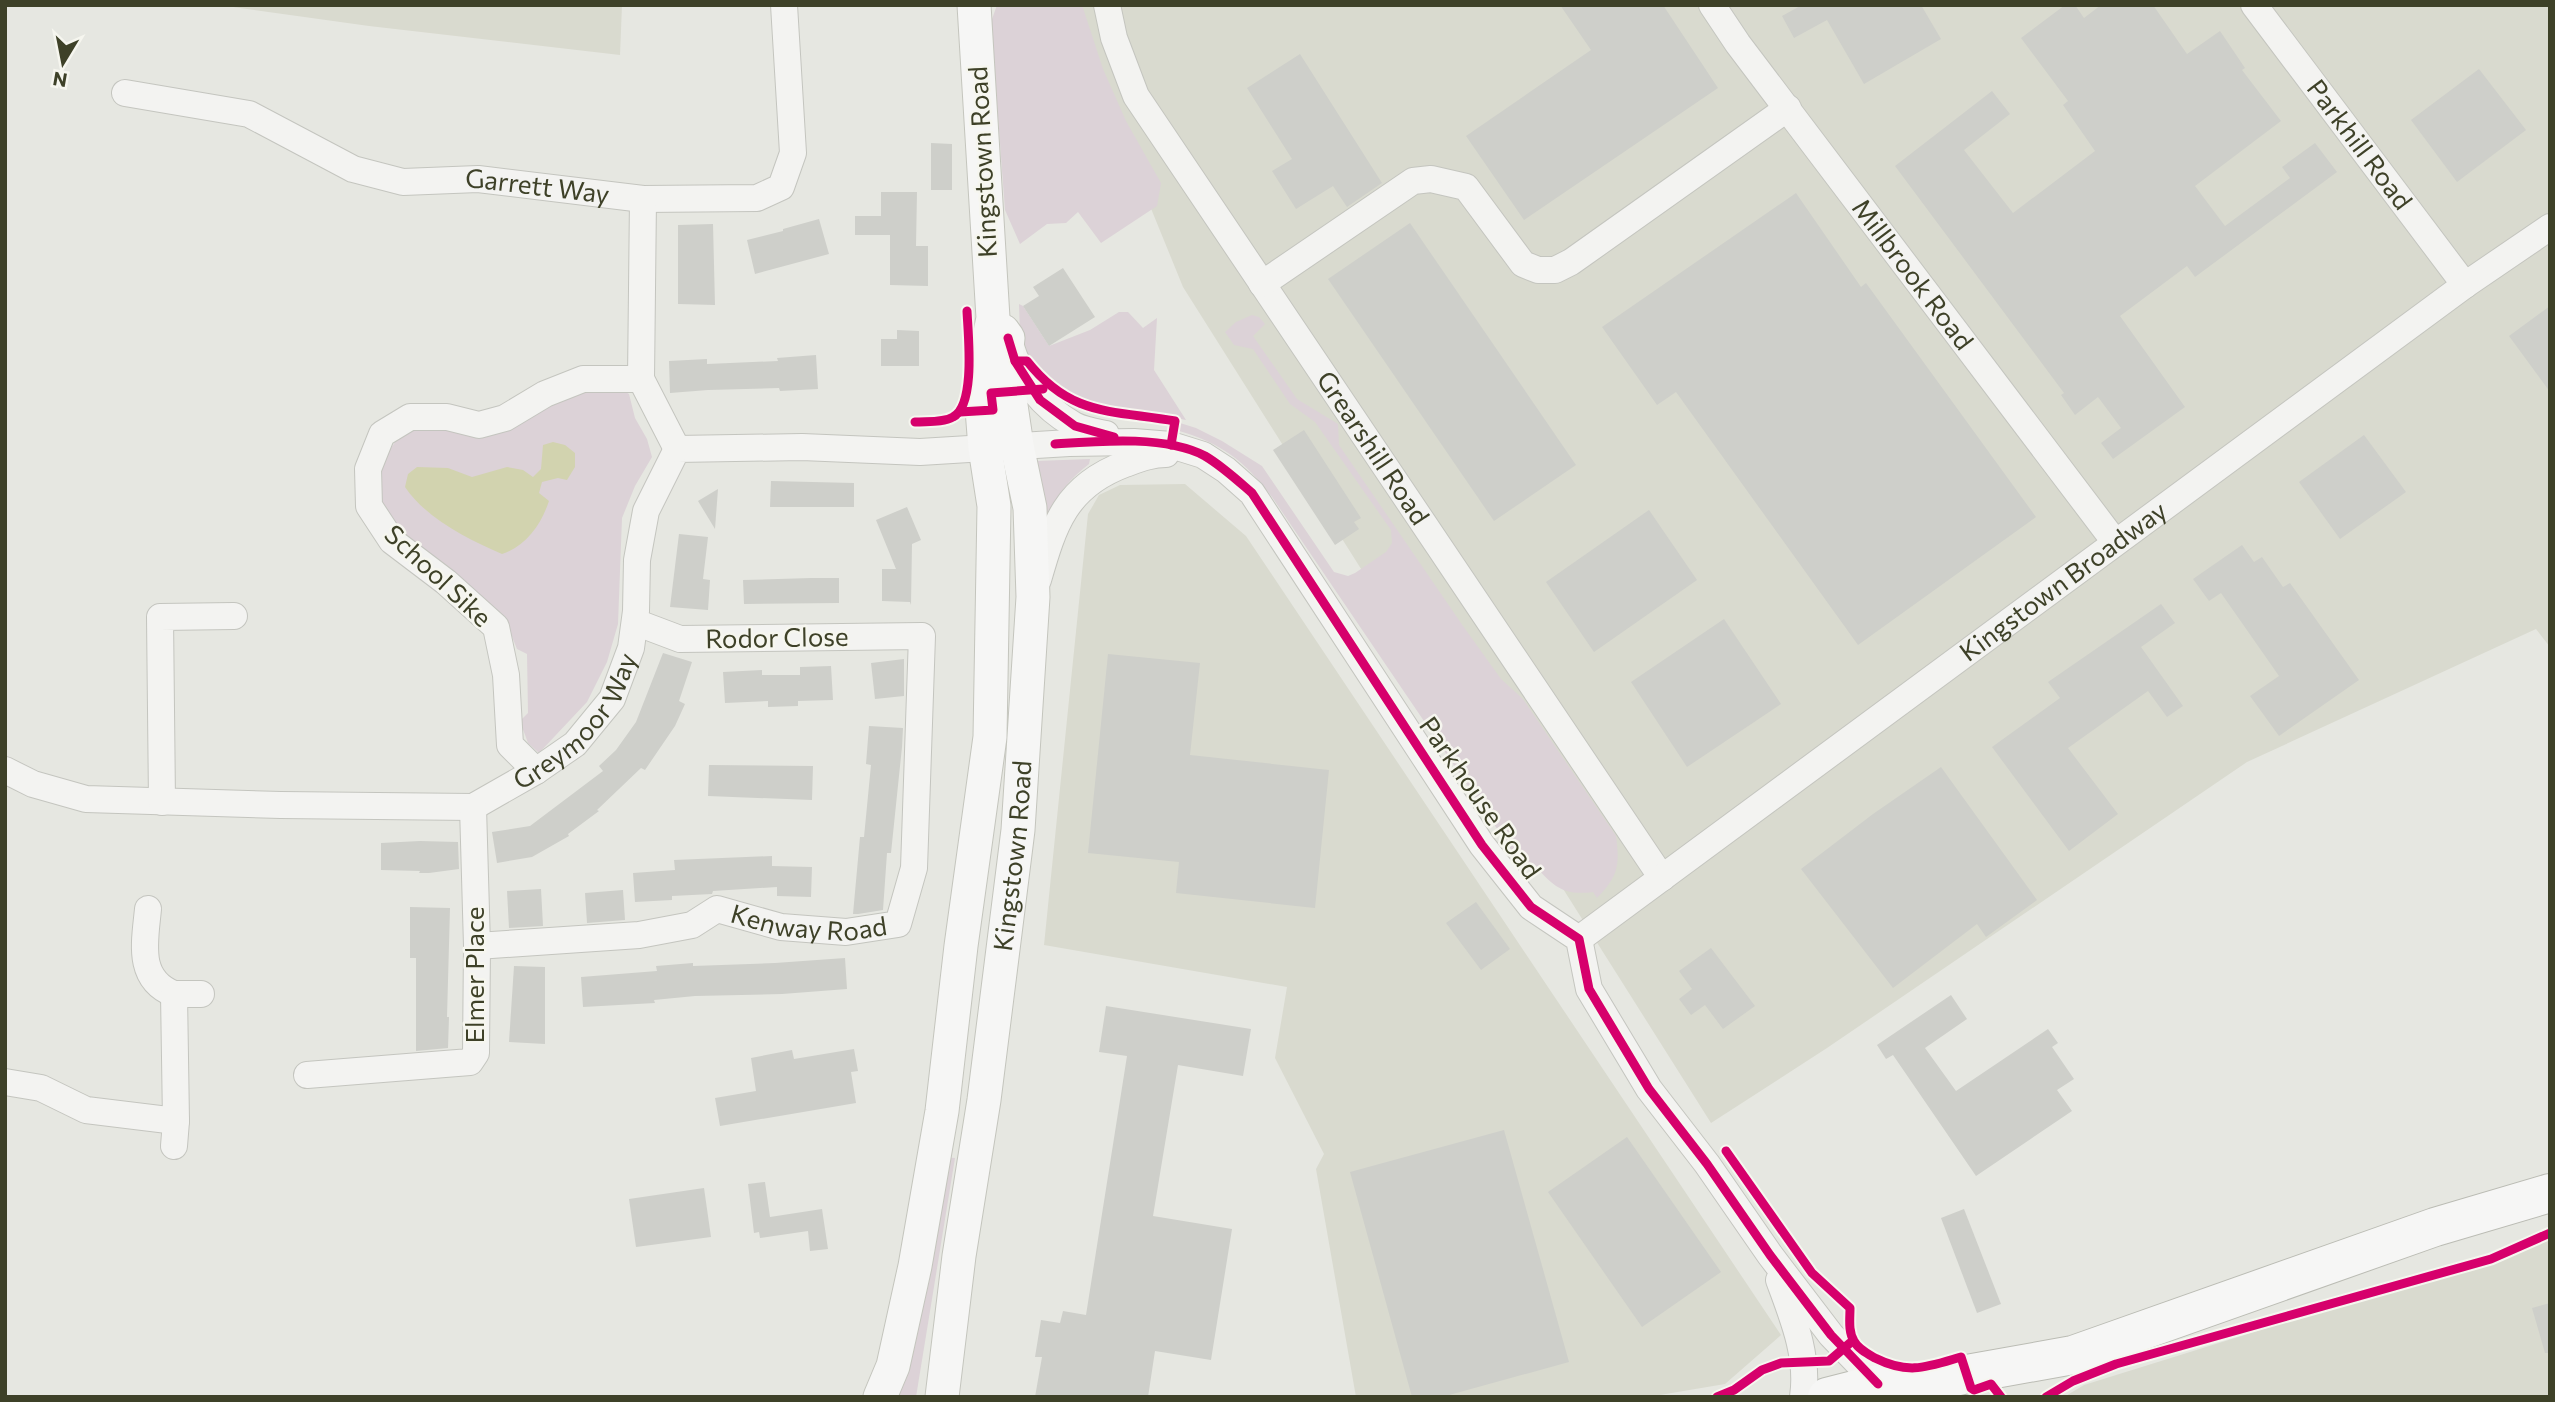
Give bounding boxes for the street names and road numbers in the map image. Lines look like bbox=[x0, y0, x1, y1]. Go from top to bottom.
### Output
street label: Kingstown Road bbox=[961, 65, 1002, 259]
street label: Parkhill Road bbox=[2302, 73, 2420, 215]
street label: Garrett Way bbox=[465, 162, 611, 209]
street label: Millbrook Road bbox=[1847, 192, 1981, 355]
street label: Grearshill Road bbox=[1311, 364, 1437, 530]
street label: Kingstown Broadway bbox=[1953, 494, 2172, 667]
street label: School Sike bbox=[379, 518, 499, 632]
street label: Rodor Close bbox=[705, 620, 849, 653]
street label: Greymoor Way bbox=[507, 648, 642, 795]
street label: Parkhouse Road bbox=[1414, 710, 1549, 884]
street label: Kingstown Road bbox=[986, 759, 1036, 953]
street label: Kenway Road bbox=[728, 897, 889, 946]
street label: Elmer Place bbox=[458, 907, 489, 1043]

